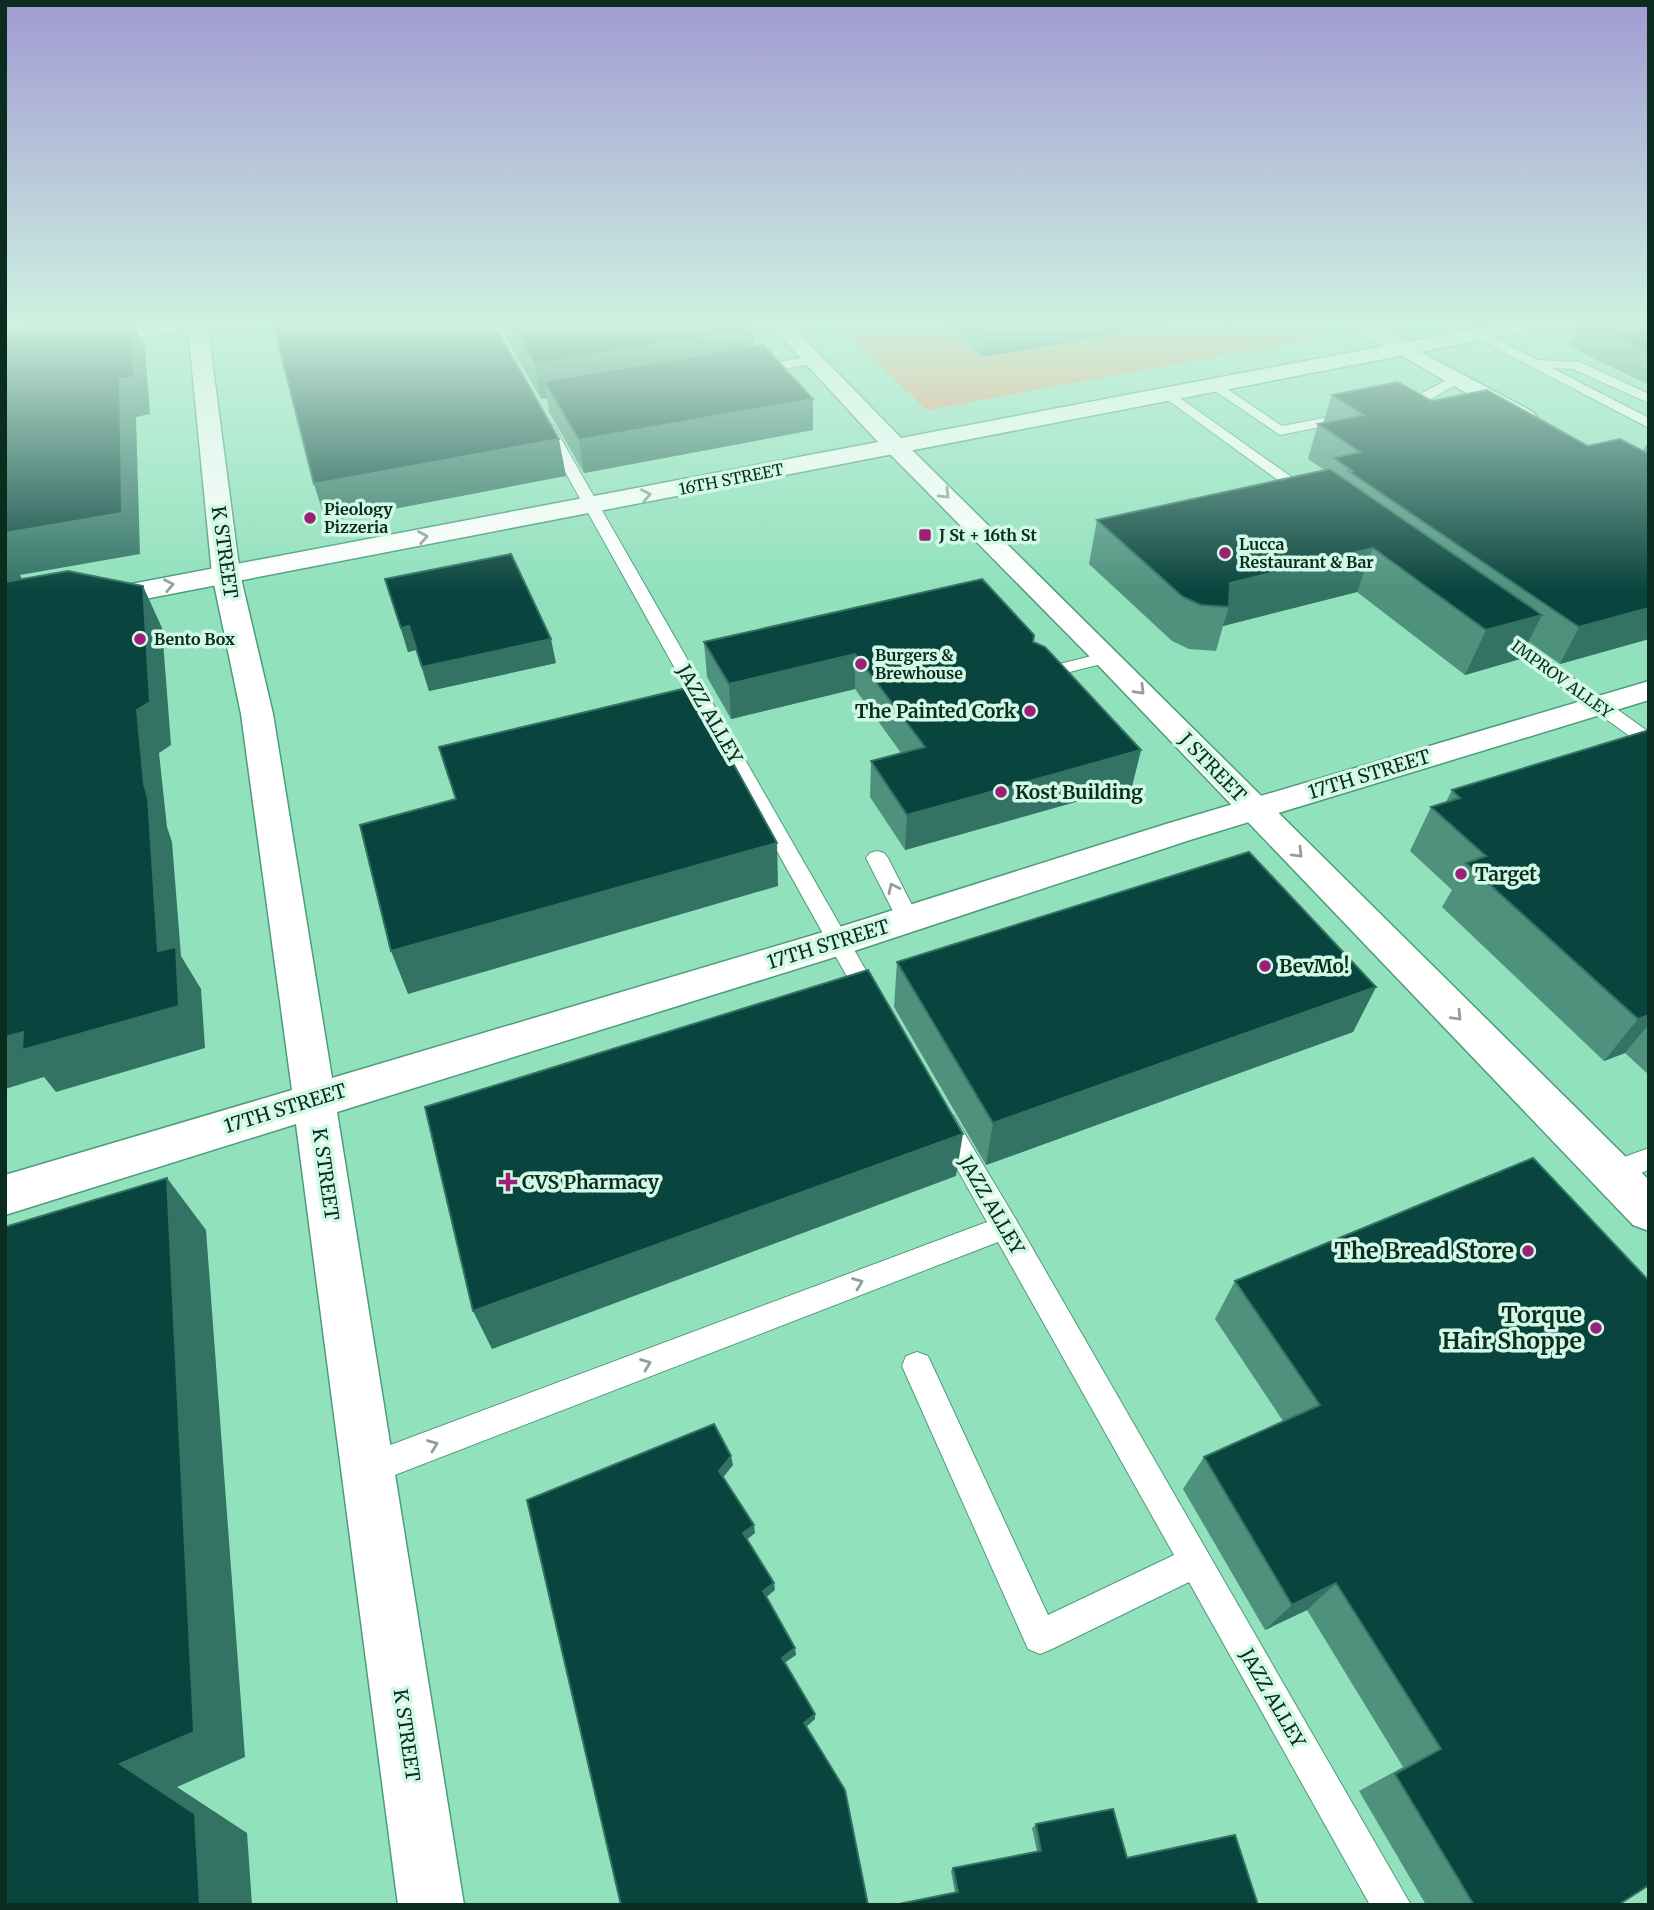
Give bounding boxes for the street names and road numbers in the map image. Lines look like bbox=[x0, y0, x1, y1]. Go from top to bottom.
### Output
street label: 16TH STREET bbox=[677, 459, 785, 499]
street label: K STREET bbox=[207, 504, 243, 600]
street label: IMPROV ALLEY bbox=[1508, 636, 1617, 723]
street label: JAZZ ALLEY bbox=[672, 659, 748, 768]
street label: J STREET bbox=[1174, 727, 1252, 806]
street label: 17TH STREET bbox=[1305, 744, 1433, 804]
street label: 17TH STREET bbox=[764, 914, 892, 974]
street label: 17TH STREET bbox=[221, 1078, 349, 1138]
street label: K STREET bbox=[308, 1126, 344, 1222]
street label: JAZZ ALLEY bbox=[954, 1150, 1030, 1259]
street label: JAZZ ALLEY bbox=[1235, 1643, 1311, 1752]
street label: K STREET bbox=[389, 1687, 425, 1783]

